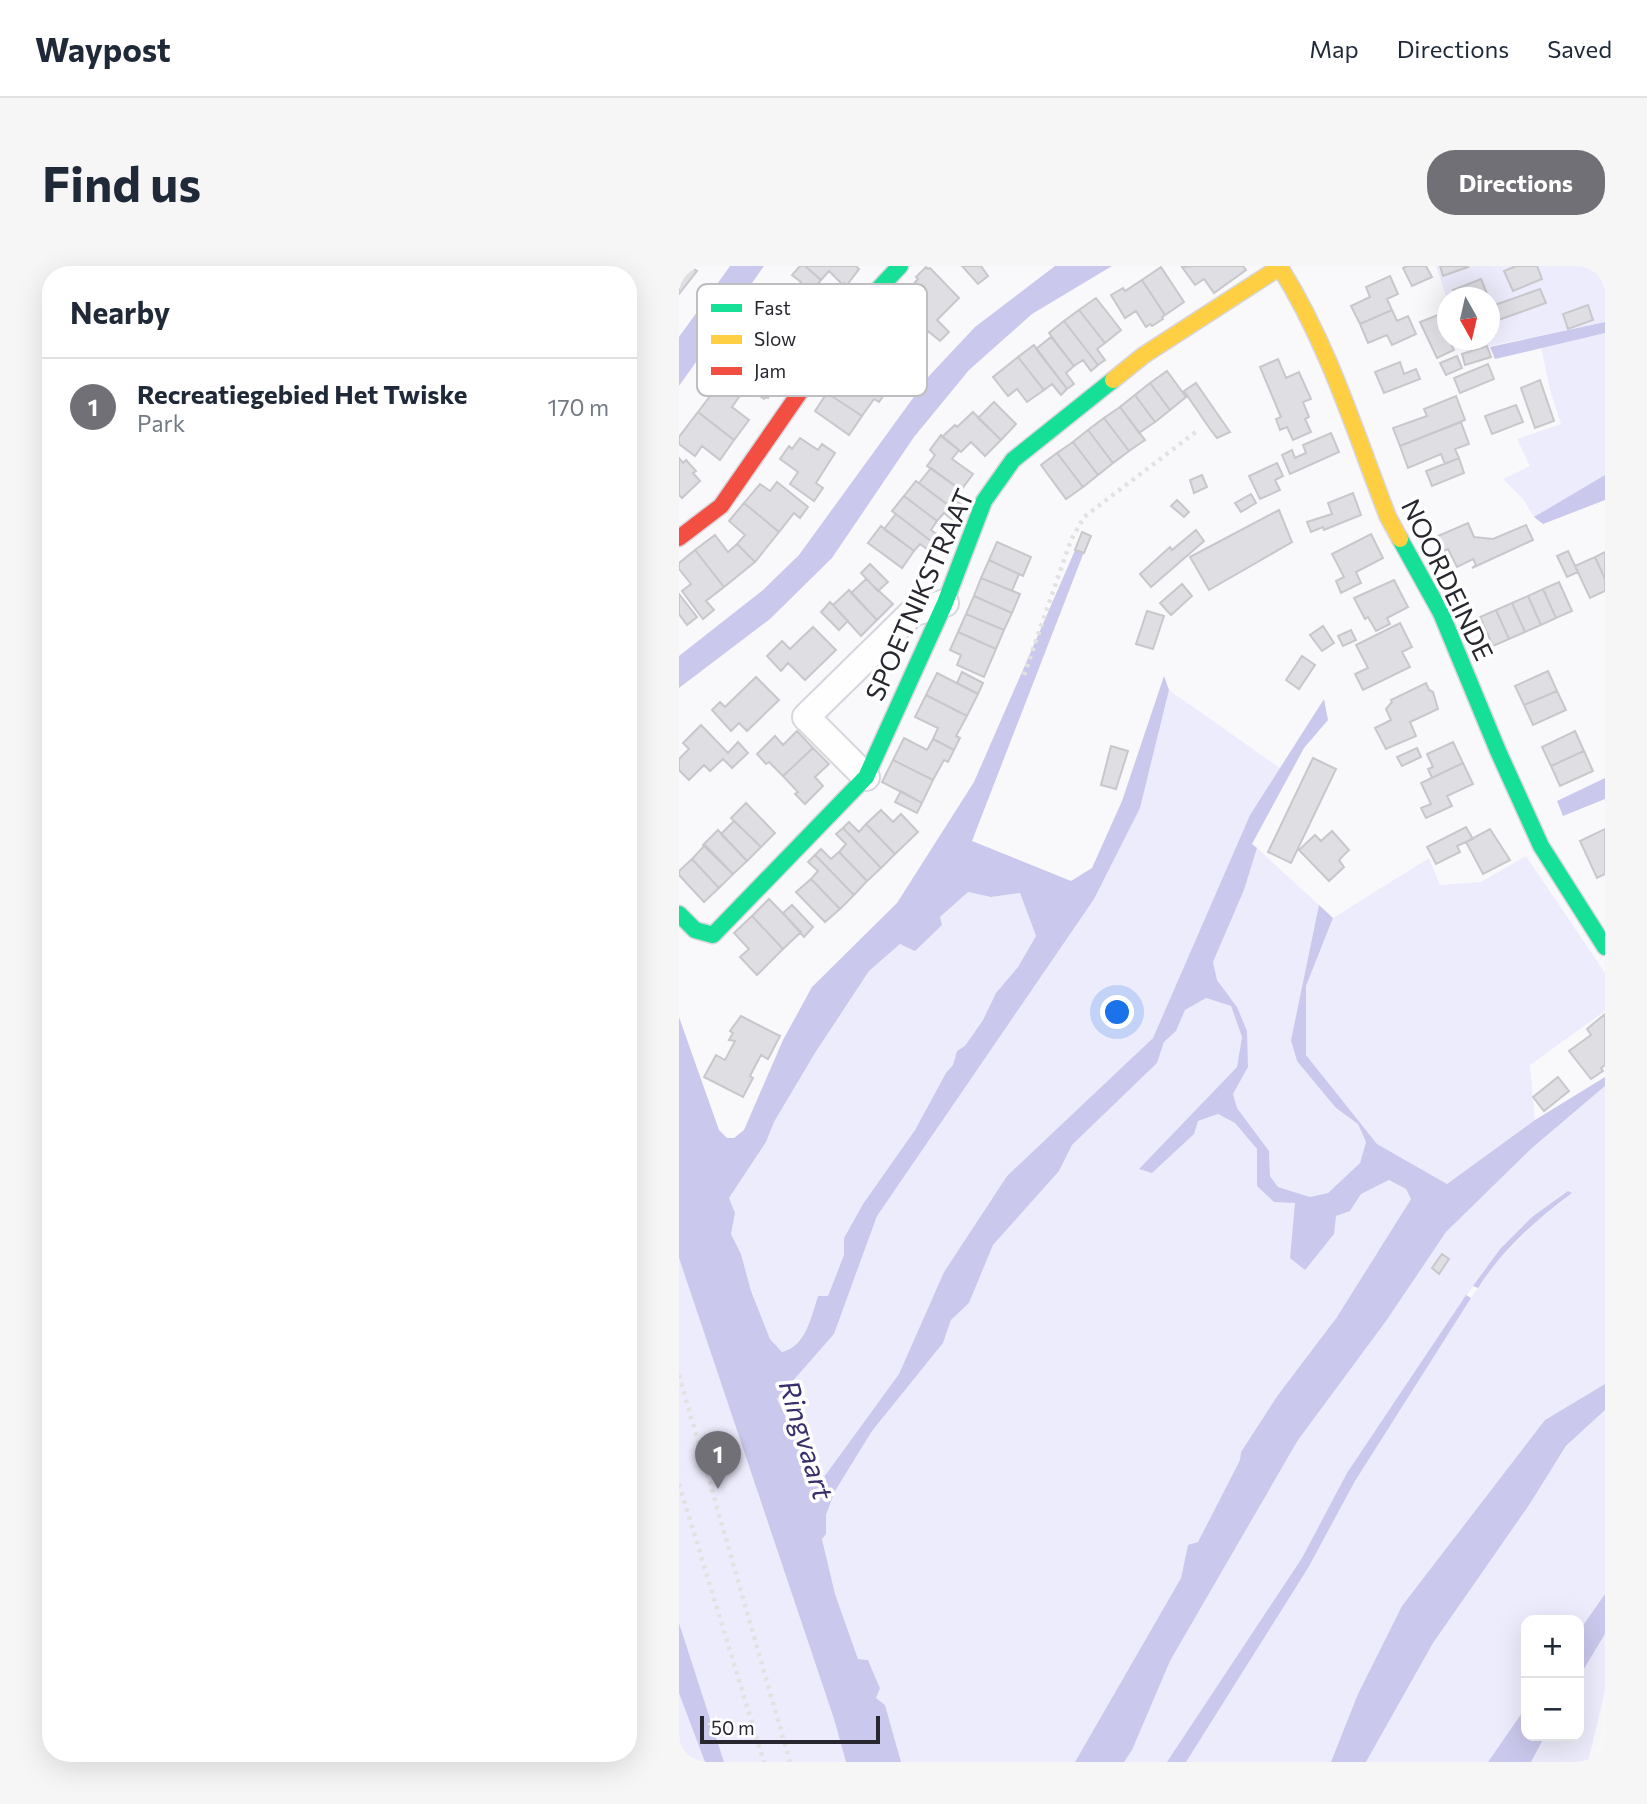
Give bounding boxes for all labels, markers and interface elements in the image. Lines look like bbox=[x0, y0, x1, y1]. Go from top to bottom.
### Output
text: Waypost bbox=[35, 28, 171, 69]
text: Map bbox=[1309, 34, 1359, 63]
text: Directions bbox=[1397, 34, 1509, 63]
text: Saved bbox=[1547, 34, 1612, 63]
button: Directions bbox=[1427, 150, 1605, 215]
text: Find us bbox=[42, 152, 201, 212]
legend bbox=[697, 284, 927, 396]
north arrow bbox=[1437, 287, 1500, 350]
text: Nearby bbox=[70, 293, 170, 330]
text: Fast bbox=[754, 296, 791, 319]
text: Slow bbox=[754, 327, 796, 350]
text: Jam bbox=[754, 359, 786, 382]
text: Recreatiegebied Het Twiske bbox=[137, 378, 467, 409]
text: 1 bbox=[88, 393, 98, 421]
text: 170 m bbox=[548, 393, 609, 421]
text: Park bbox=[137, 409, 185, 437]
street label: SPOETNIKSTRAAT bbox=[858, 484, 979, 705]
street label: NOORDEINDE bbox=[1396, 494, 1501, 665]
your location bbox=[1100, 995, 1134, 1029]
water label: Ringvaart bbox=[773, 1376, 841, 1504]
pin: 1 bbox=[695, 1431, 741, 1489]
map controls bbox=[1521, 1615, 1584, 1741]
button: + bbox=[1521, 1615, 1584, 1678]
button: − bbox=[1521, 1678, 1584, 1741]
scale bar bbox=[700, 1713, 880, 1745]
text: 50 m bbox=[711, 1716, 755, 1739]

